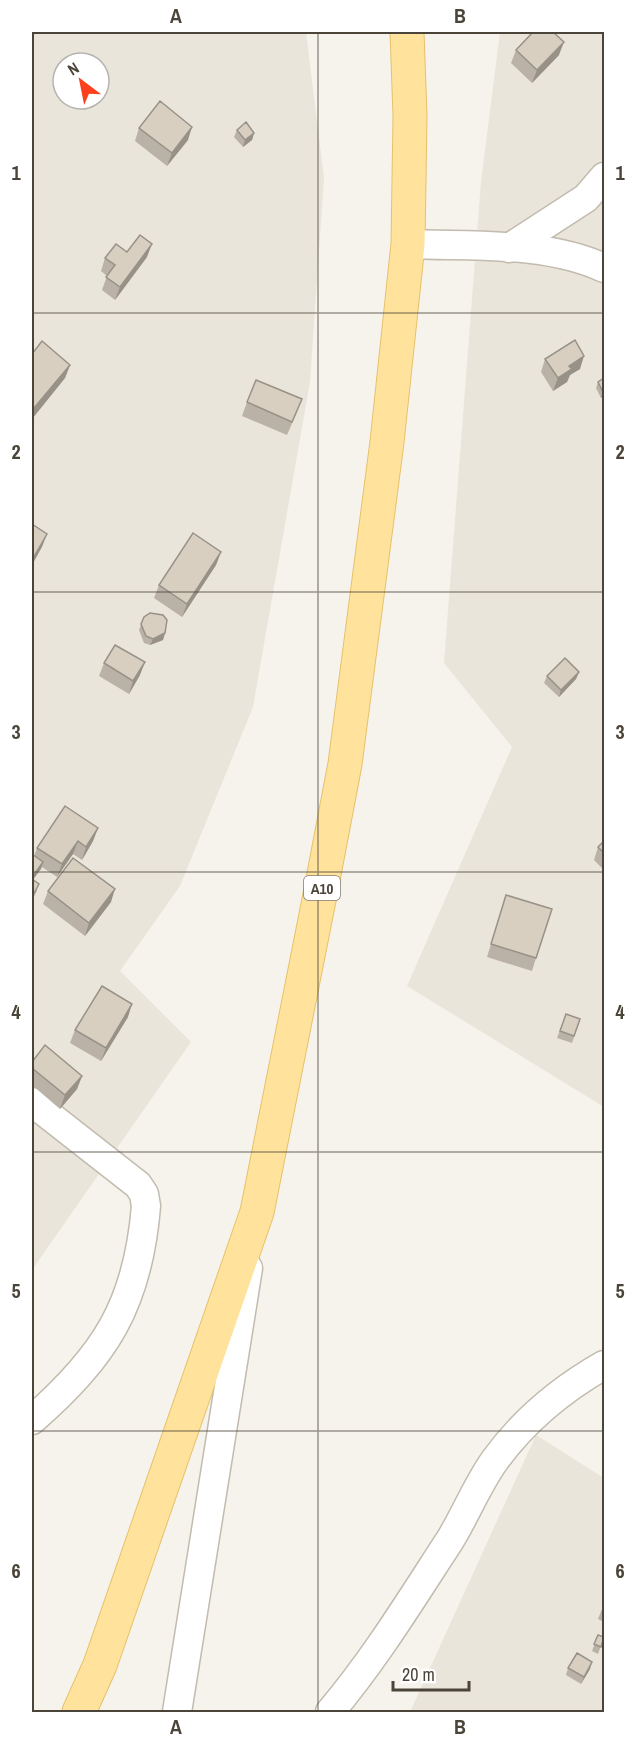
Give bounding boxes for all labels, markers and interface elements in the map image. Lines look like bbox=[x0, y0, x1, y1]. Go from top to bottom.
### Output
text: A bbox=[170, 2, 182, 29]
text: B bbox=[454, 2, 466, 29]
north arrow bbox=[51, 51, 111, 111]
text: N bbox=[63, 56, 83, 80]
text: 1 bbox=[11, 159, 21, 186]
text: 1 bbox=[615, 159, 625, 186]
text: 2 bbox=[11, 438, 21, 465]
text: 2 bbox=[615, 438, 625, 465]
text: 3 bbox=[11, 718, 21, 745]
text: 3 bbox=[615, 718, 625, 745]
road number: A10 bbox=[304, 876, 340, 900]
text: 4 bbox=[11, 998, 21, 1025]
text: 4 bbox=[615, 998, 625, 1025]
text: 5 bbox=[11, 1277, 21, 1304]
text: 5 bbox=[615, 1277, 625, 1304]
text: 6 bbox=[11, 1557, 21, 1584]
text: 6 bbox=[615, 1557, 625, 1584]
scale bar bbox=[393, 1654, 470, 1692]
text: 20 m bbox=[402, 1662, 435, 1687]
text: A bbox=[170, 1713, 182, 1740]
text: B bbox=[454, 1713, 466, 1740]

